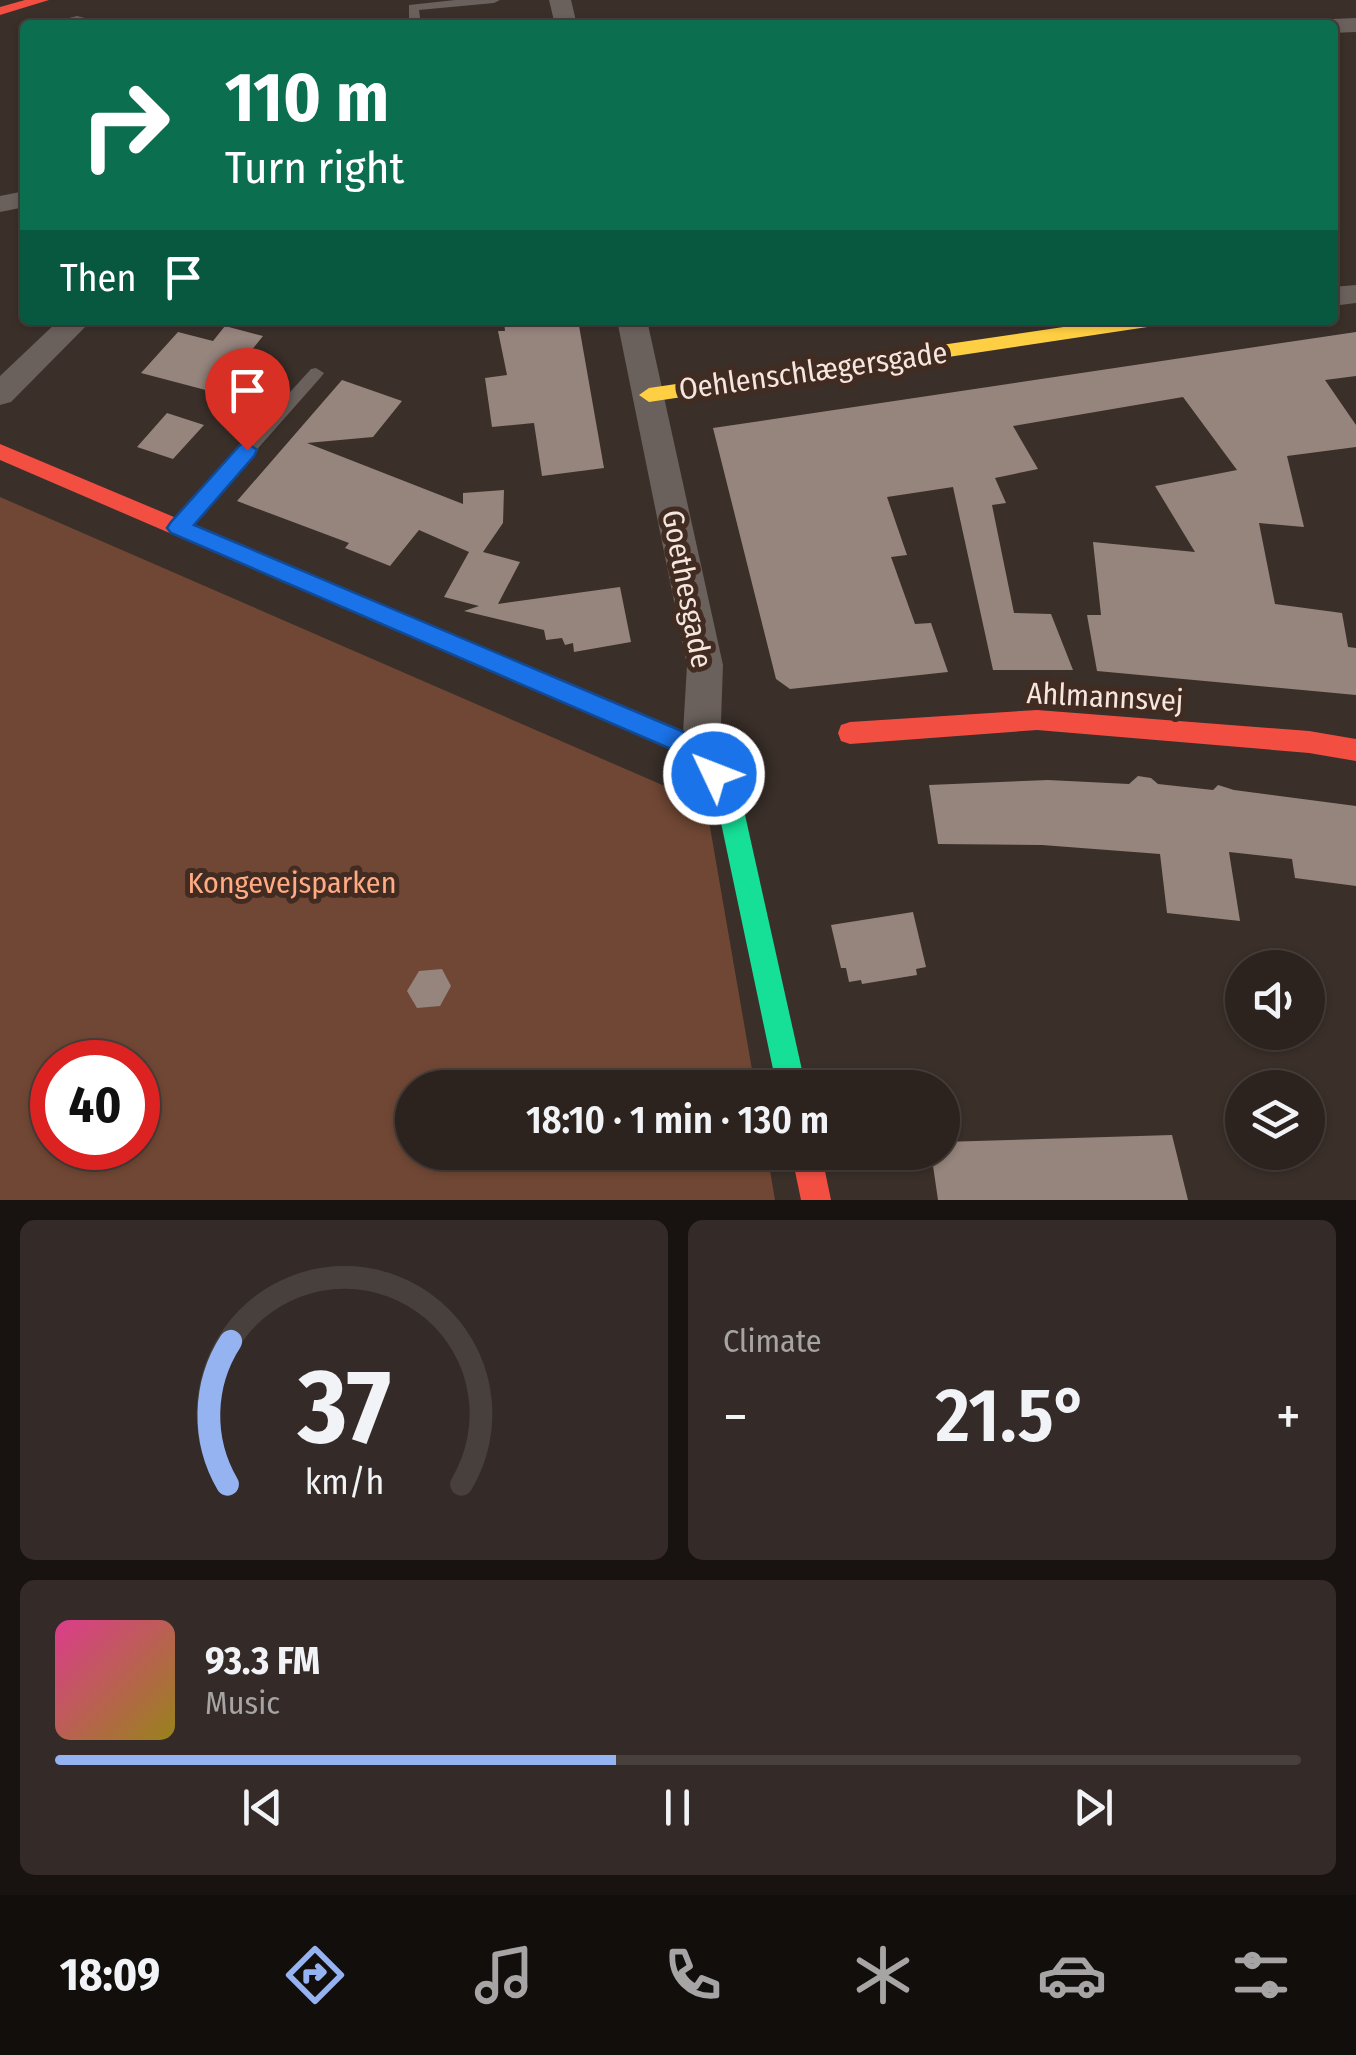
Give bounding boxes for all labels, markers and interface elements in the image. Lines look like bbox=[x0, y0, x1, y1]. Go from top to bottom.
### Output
text: 110 m bbox=[225, 56, 389, 140]
icon: right bbox=[60, 60, 190, 190]
text: Turn right bbox=[225, 141, 404, 195]
icon: arrive bbox=[156, 250, 211, 305]
text: Then bbox=[60, 255, 136, 301]
street label: Oehlenschlægersgade bbox=[677, 334, 949, 408]
pin bbox=[205, 348, 290, 451]
icon: arrive bbox=[220, 363, 275, 418]
street label: Goethesgade bbox=[654, 507, 720, 671]
street label: Ahlmannsvej bbox=[1026, 675, 1184, 719]
position arrow bbox=[662, 722, 766, 826]
park label: Kongevejsparken bbox=[188, 865, 396, 901]
map controls bbox=[1225, 950, 1325, 1170]
button: sound bbox=[1225, 950, 1325, 1050]
speed limit sign: 40 bbox=[30, 1040, 160, 1170]
button: layers bbox=[1225, 1070, 1325, 1170]
text: 18:10 · 1 min · 130 m bbox=[526, 1097, 829, 1143]
text: Climate bbox=[723, 1322, 822, 1360]
text: 37 bbox=[297, 1345, 390, 1470]
text: 21.5° bbox=[936, 1371, 1088, 1461]
text: − bbox=[723, 1384, 748, 1450]
text: + bbox=[1276, 1384, 1301, 1450]
text: km/h bbox=[304, 1461, 384, 1503]
text: 93.3 FM bbox=[205, 1638, 320, 1684]
text: Music bbox=[205, 1684, 280, 1722]
icon: previous bbox=[235, 1780, 290, 1835]
icon: pause bbox=[650, 1780, 705, 1835]
icon: next bbox=[1066, 1780, 1121, 1835]
icon: directions bbox=[280, 1940, 350, 2010]
icon: music bbox=[469, 1940, 539, 2010]
icon: phone bbox=[658, 1940, 728, 2010]
icon: climate bbox=[848, 1940, 918, 2010]
icon: car bbox=[1037, 1940, 1107, 2010]
icon: filters bbox=[1226, 1940, 1296, 2010]
text: 18:09 bbox=[60, 1948, 160, 2002]

